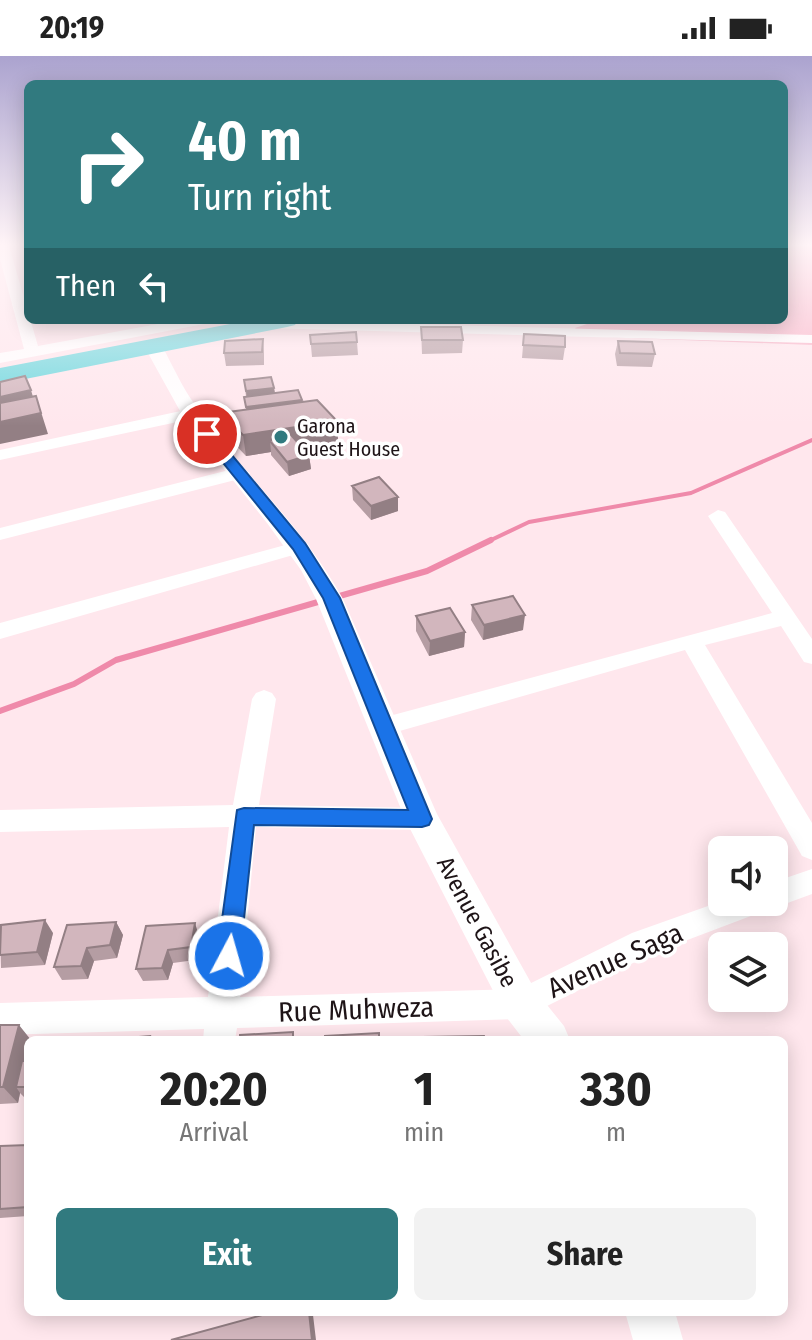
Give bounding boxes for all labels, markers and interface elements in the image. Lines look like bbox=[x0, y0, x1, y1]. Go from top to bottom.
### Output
text: 20:19 bbox=[40, 10, 104, 46]
text: 40 m bbox=[188, 108, 302, 175]
icon: right bbox=[56, 112, 160, 216]
text: Turn right bbox=[188, 176, 331, 220]
icon: left bbox=[132, 264, 176, 308]
text: Then bbox=[56, 268, 116, 304]
pin bbox=[173, 400, 241, 468]
icon: arrive bbox=[185, 412, 229, 456]
place label: Garona Guest House bbox=[297, 414, 400, 461]
marker: Garona Guest House bbox=[272, 428, 290, 446]
map controls bbox=[708, 836, 788, 1012]
button: sound bbox=[708, 836, 788, 916]
street label: Avenue Gasibe bbox=[431, 852, 523, 992]
position arrow bbox=[187, 914, 271, 998]
street label: Avenue Saga bbox=[543, 916, 688, 1005]
button: layers bbox=[708, 932, 788, 1012]
street label: Rue Muhweza bbox=[277, 990, 435, 1029]
text: 20:20 bbox=[160, 1060, 268, 1118]
text: 1 bbox=[414, 1060, 434, 1118]
text: 330 bbox=[580, 1060, 652, 1118]
text: Arrival bbox=[180, 1117, 248, 1148]
text: min bbox=[404, 1117, 444, 1148]
text: m bbox=[606, 1117, 626, 1148]
button: Exit bbox=[56, 1208, 398, 1300]
button: Share bbox=[414, 1208, 756, 1300]

